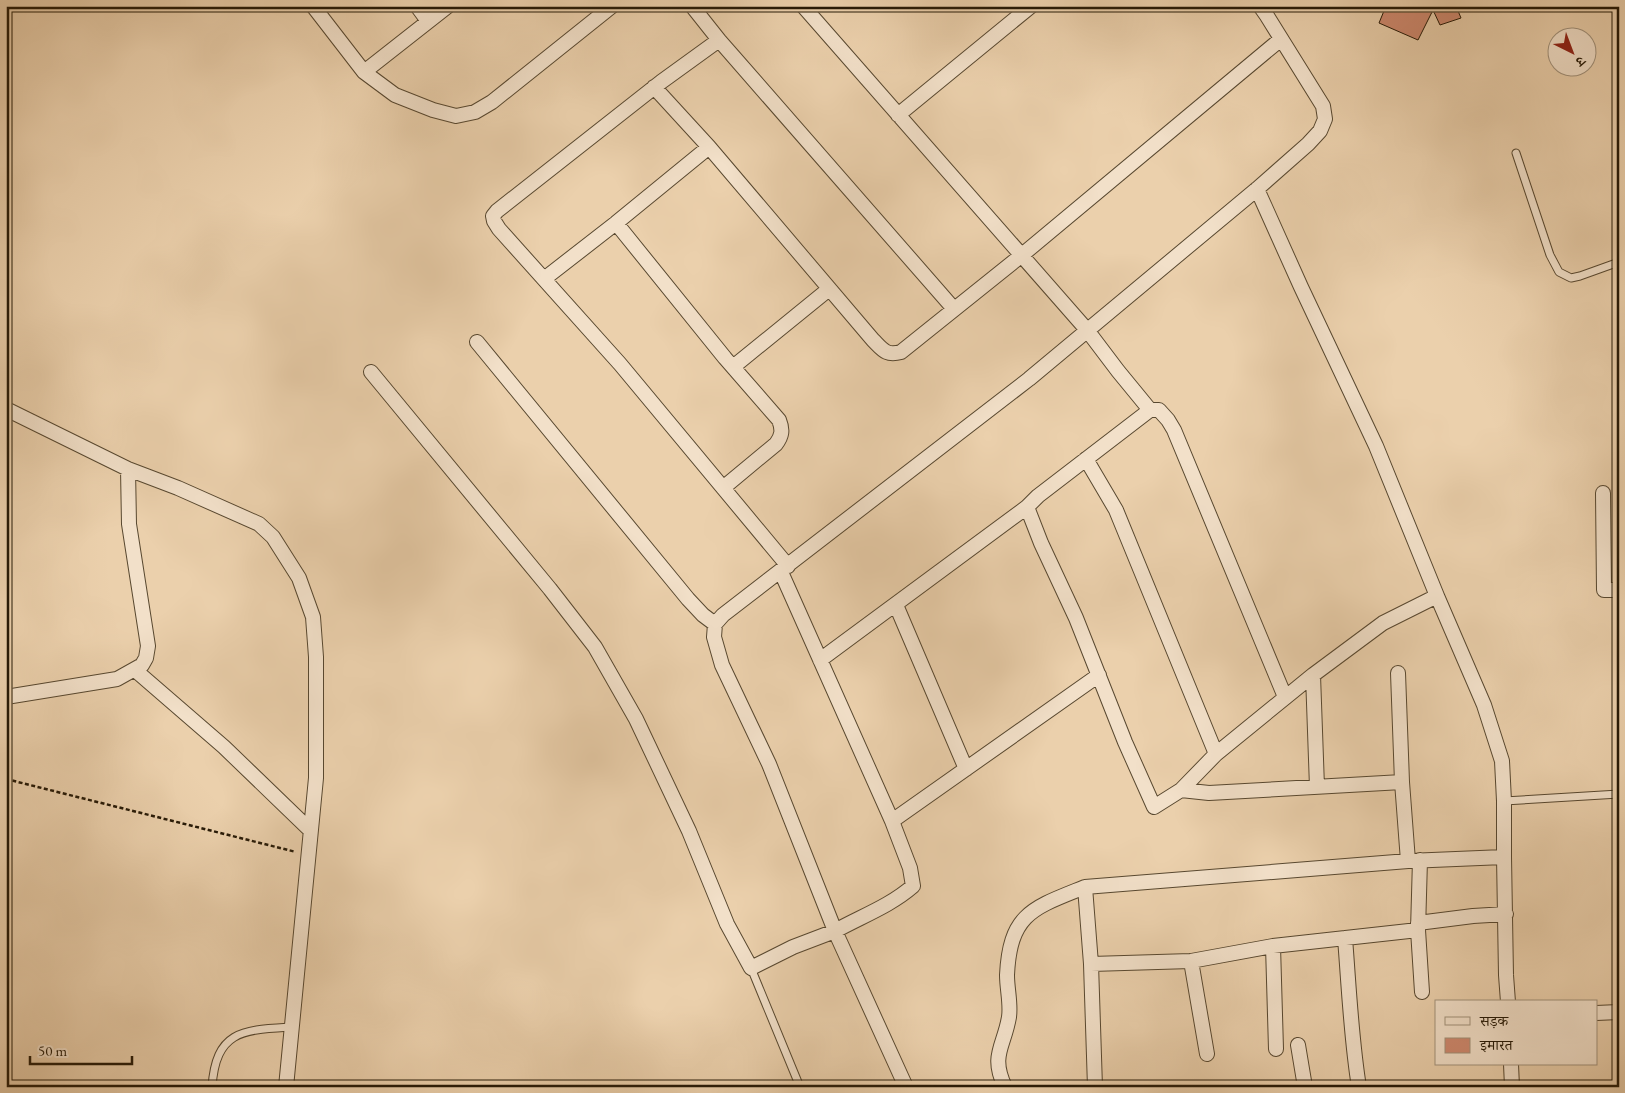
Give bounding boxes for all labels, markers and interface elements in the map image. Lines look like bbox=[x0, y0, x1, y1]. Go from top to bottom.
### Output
north arrow bbox=[1548, 28, 1598, 78]
text: उ bbox=[1571, 52, 1590, 71]
legend bbox=[1435, 1000, 1598, 1066]
text: सड़क bbox=[1479, 1011, 1509, 1030]
scale bar bbox=[30, 1033, 132, 1065]
text: इमारत bbox=[1479, 1035, 1514, 1054]
text: 50 m bbox=[38, 1041, 67, 1060]

